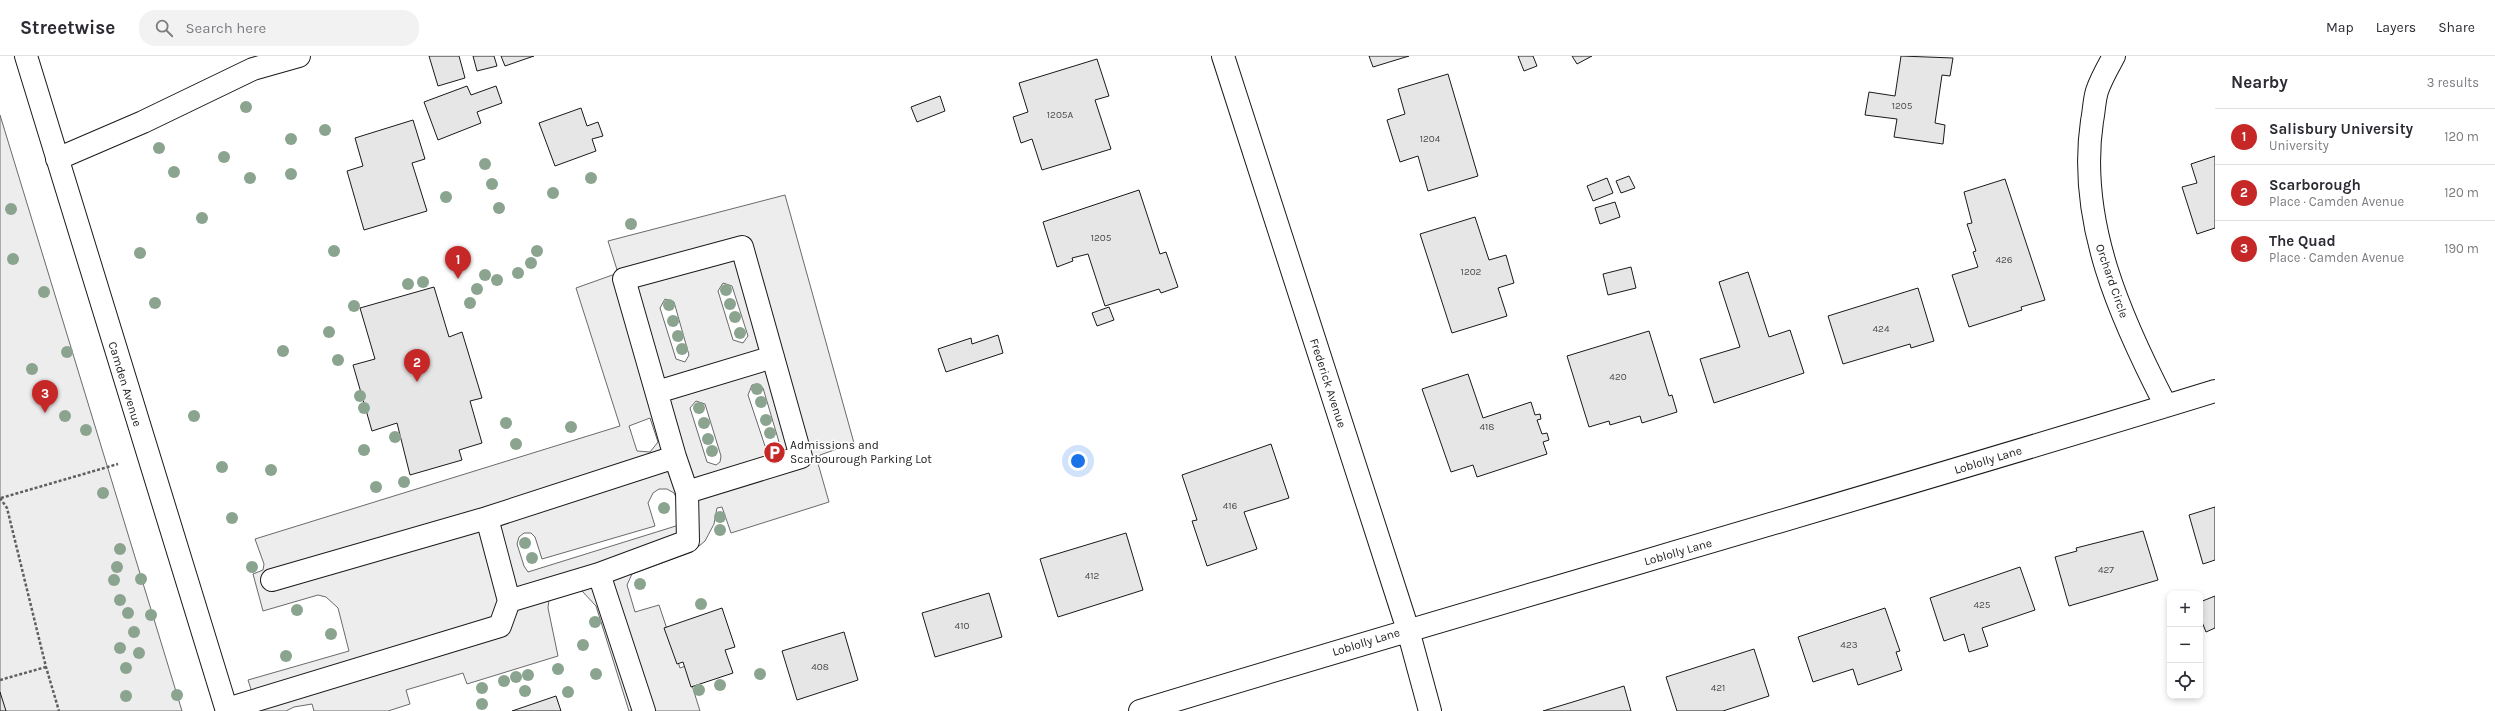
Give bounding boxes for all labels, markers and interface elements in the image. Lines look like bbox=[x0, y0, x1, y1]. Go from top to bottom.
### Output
search box bbox=[139, 10, 419, 46]
text: Streetwise bbox=[20, 17, 115, 39]
icon: search bbox=[153, 17, 175, 39]
text: Search here bbox=[185, 19, 266, 37]
text: Map bbox=[2326, 19, 2354, 36]
text: Layers bbox=[2376, 19, 2416, 36]
text: Share bbox=[2438, 19, 2475, 36]
text: Nearby bbox=[2231, 72, 2288, 92]
text: 3 results bbox=[2427, 75, 2479, 90]
house number: 1205 bbox=[1892, 100, 1913, 112]
house number: 1205A bbox=[1047, 109, 1073, 121]
text: Salisbury University bbox=[2269, 120, 2413, 138]
text: 1 bbox=[2242, 129, 2246, 144]
text: 120 m bbox=[2444, 129, 2479, 144]
house number: 1204 bbox=[1420, 133, 1441, 145]
text: University bbox=[2269, 138, 2329, 153]
text: Scarborough bbox=[2269, 176, 2361, 194]
text: 2 bbox=[2240, 185, 2248, 200]
text: 120 m bbox=[2444, 185, 2479, 200]
text: Place · Camden Avenue bbox=[2269, 194, 2404, 209]
house number: 1205 bbox=[1091, 232, 1112, 244]
text: The Quad bbox=[2269, 232, 2336, 250]
text: 3 bbox=[2240, 241, 2248, 256]
text: 190 m bbox=[2444, 241, 2479, 256]
street label: Orchard Circle bbox=[2093, 242, 2131, 320]
pin: 1 bbox=[445, 246, 471, 279]
text: Place · Camden Avenue bbox=[2269, 250, 2404, 265]
house number: 426 bbox=[1995, 254, 2013, 266]
house number: 1202 bbox=[1461, 266, 1482, 278]
house number: 424 bbox=[1873, 323, 1890, 335]
street label: Frederick Avenue bbox=[1307, 336, 1349, 430]
street label: Camden Avenue bbox=[105, 340, 145, 428]
pin: 2 bbox=[404, 349, 430, 382]
house number: 420 bbox=[1609, 371, 1627, 383]
pin: 3 bbox=[32, 380, 58, 413]
house number: 418 bbox=[1479, 421, 1495, 433]
place label: Admissions and Scarbourough Parking Lot bbox=[790, 438, 932, 466]
parking icon: Admissions and Scarbourough Parking Lot bbox=[761, 439, 787, 465]
street label: Loblolly Lane bbox=[1952, 443, 2024, 477]
your location bbox=[1068, 451, 1088, 471]
house number: 416 bbox=[1223, 500, 1238, 512]
street label: Loblolly Lane bbox=[1642, 536, 1714, 568]
house number: 427 bbox=[2098, 564, 2114, 576]
house number: 412 bbox=[1085, 570, 1100, 582]
map controls bbox=[2167, 591, 2203, 699]
button: + bbox=[2167, 591, 2203, 627]
house number: 425 bbox=[1973, 599, 1991, 611]
house number: 410 bbox=[955, 620, 969, 632]
street label: Loblolly Lane bbox=[1330, 625, 1402, 659]
button: − bbox=[2167, 627, 2203, 663]
house number: 423 bbox=[1840, 639, 1858, 651]
house number: 408 bbox=[811, 661, 829, 673]
button: locate bbox=[2167, 663, 2203, 699]
house number: 421 bbox=[1711, 682, 1725, 694]

